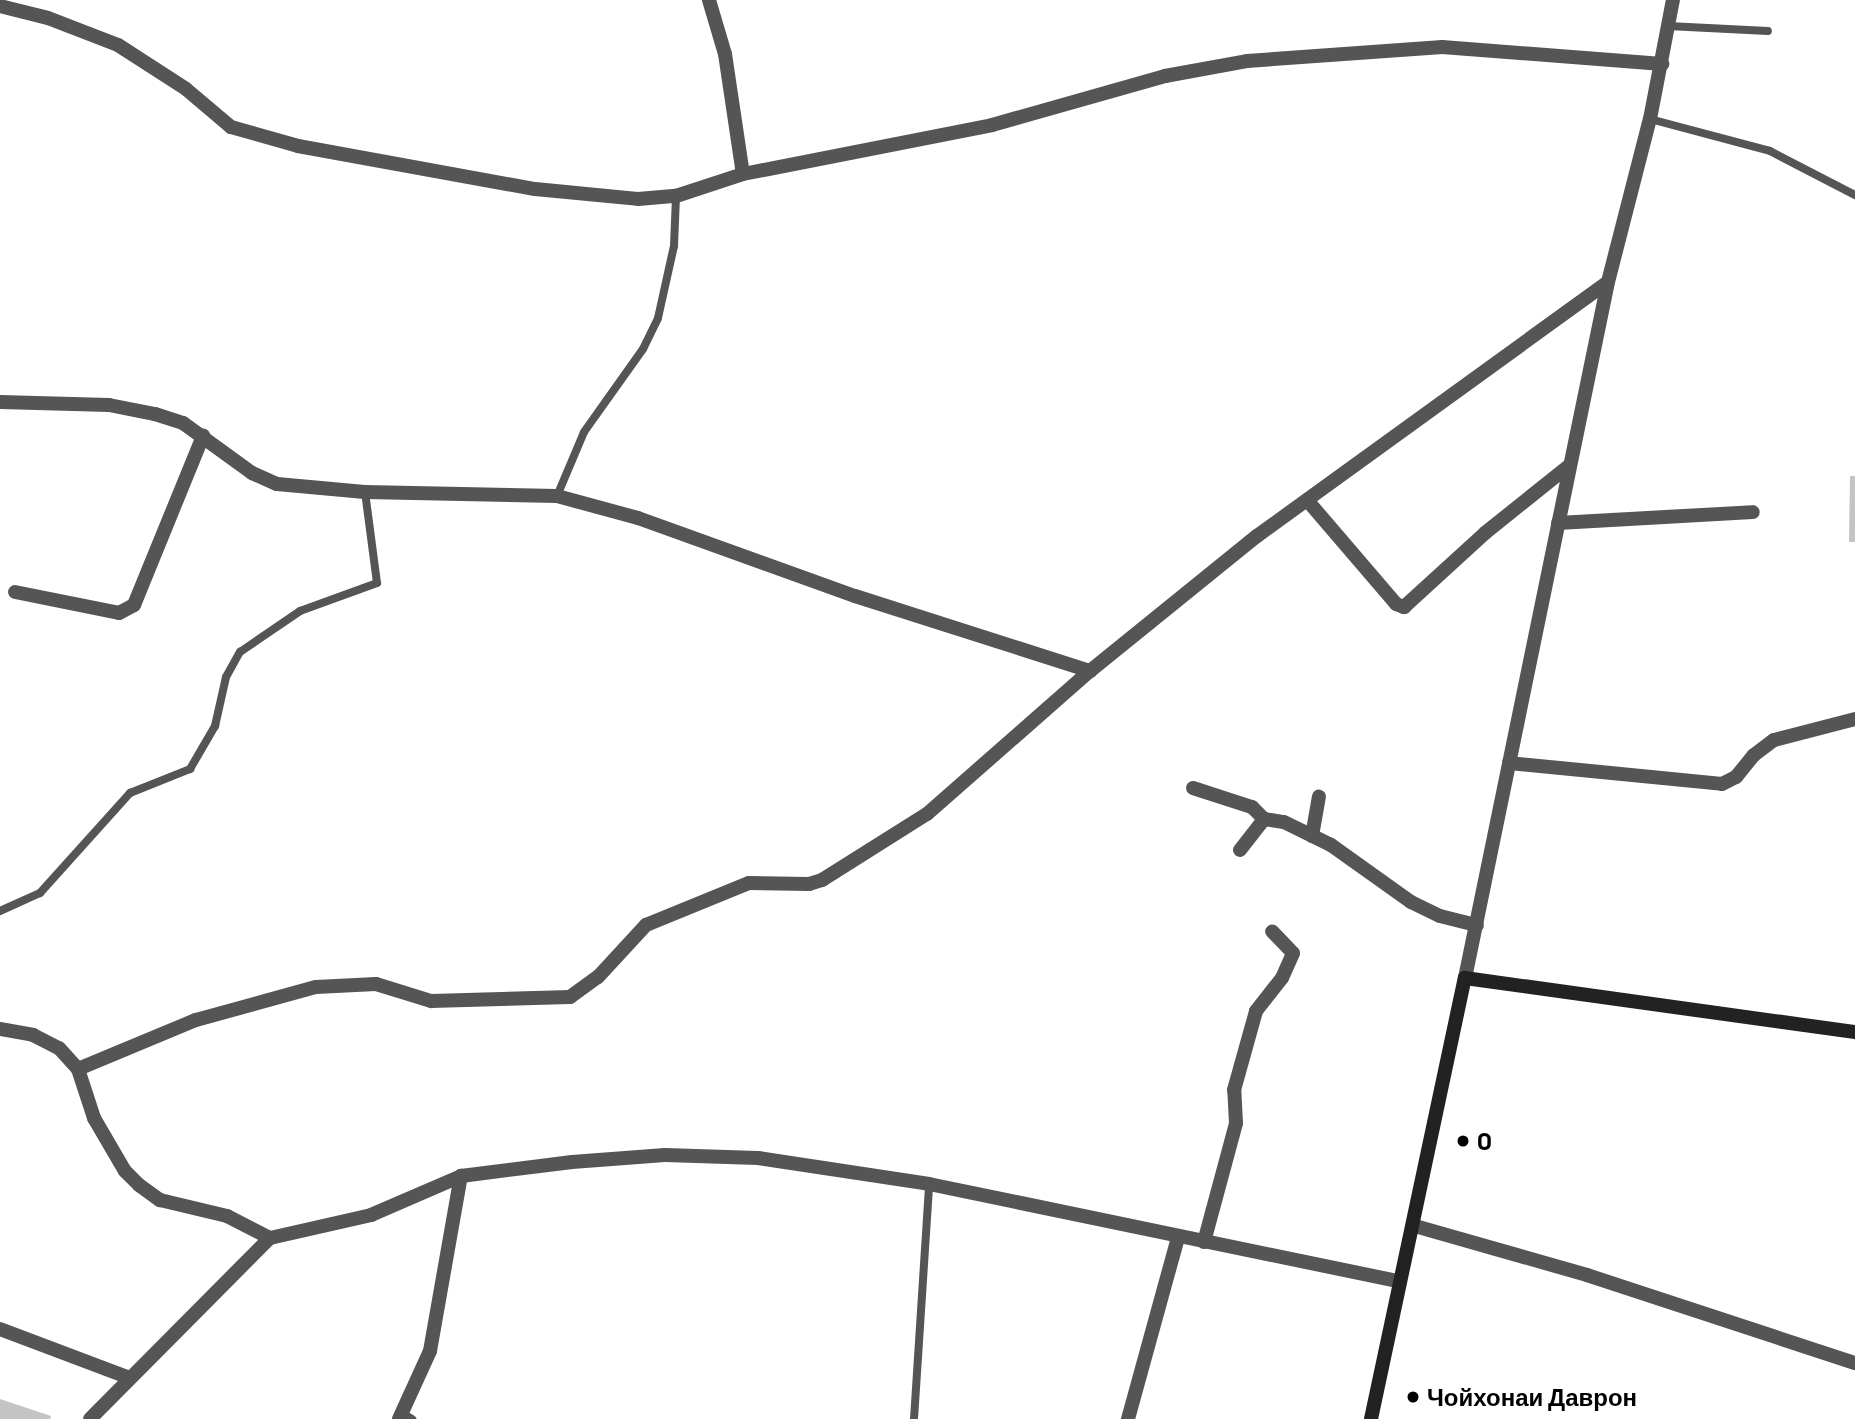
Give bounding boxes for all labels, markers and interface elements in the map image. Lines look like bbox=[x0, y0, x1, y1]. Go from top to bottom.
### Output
place label: O bbox=[1477, 1127, 1492, 1155]
marker: O bbox=[1455, 1133, 1471, 1149]
place label: Чойхонаи Даврон bbox=[1427, 1383, 1637, 1411]
marker: Чойхонаи Даврон bbox=[1405, 1389, 1421, 1405]

